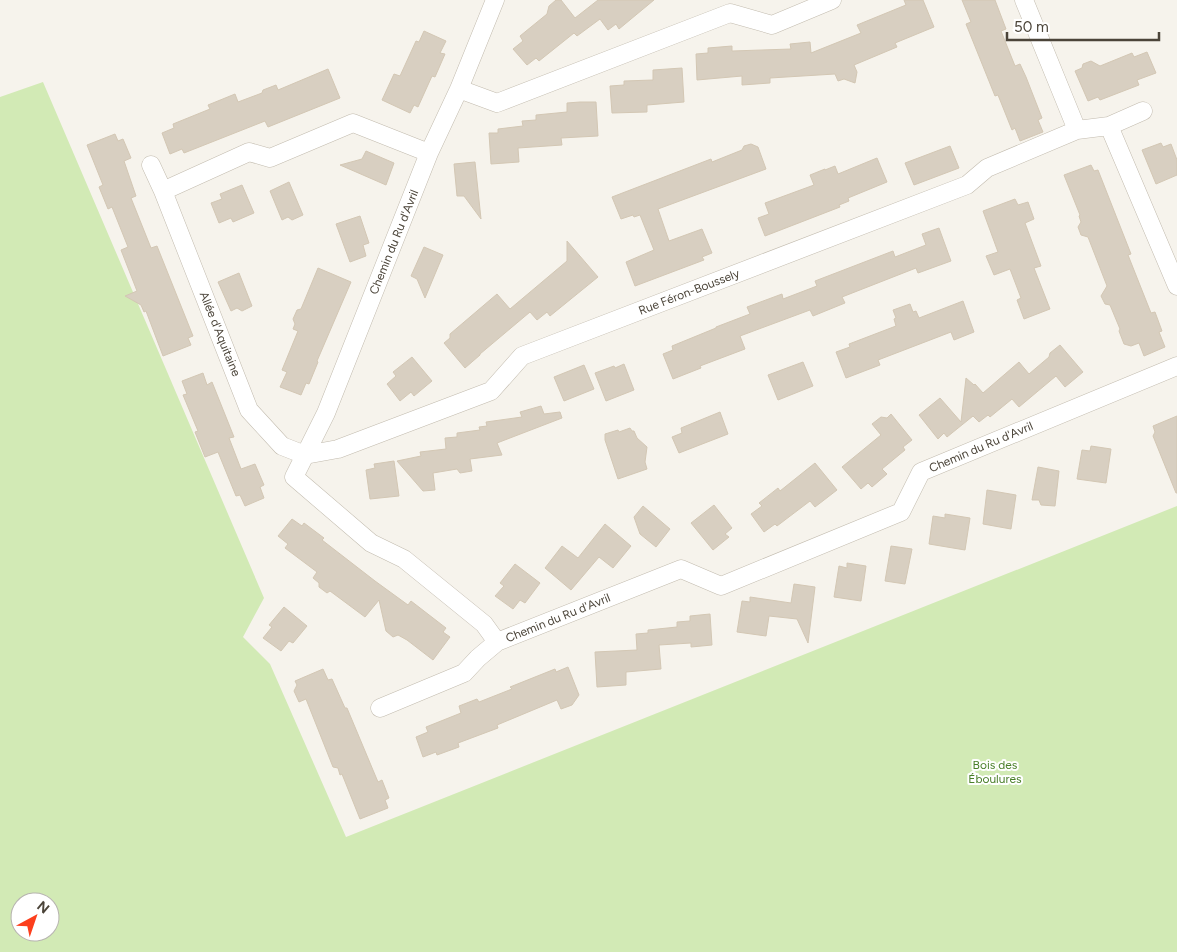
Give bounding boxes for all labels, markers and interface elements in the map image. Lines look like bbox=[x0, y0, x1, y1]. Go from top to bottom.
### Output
scale bar bbox=[1007, 10, 1160, 42]
text: 50 m bbox=[1014, 18, 1049, 36]
street label: Chemin du Ru d'Avril bbox=[367, 188, 421, 296]
street label: Rue Féron-Boussely bbox=[636, 266, 742, 318]
street label: Allée d'Aquitaine bbox=[197, 290, 244, 379]
street label: Chemin du Ru d'Avril bbox=[927, 419, 1035, 475]
street label: Chemin du Ru d'Avril bbox=[504, 591, 612, 645]
park label: Bois des Éboulures bbox=[968, 758, 1022, 786]
north arrow bbox=[10, 892, 60, 942]
text: N bbox=[33, 897, 53, 917]

